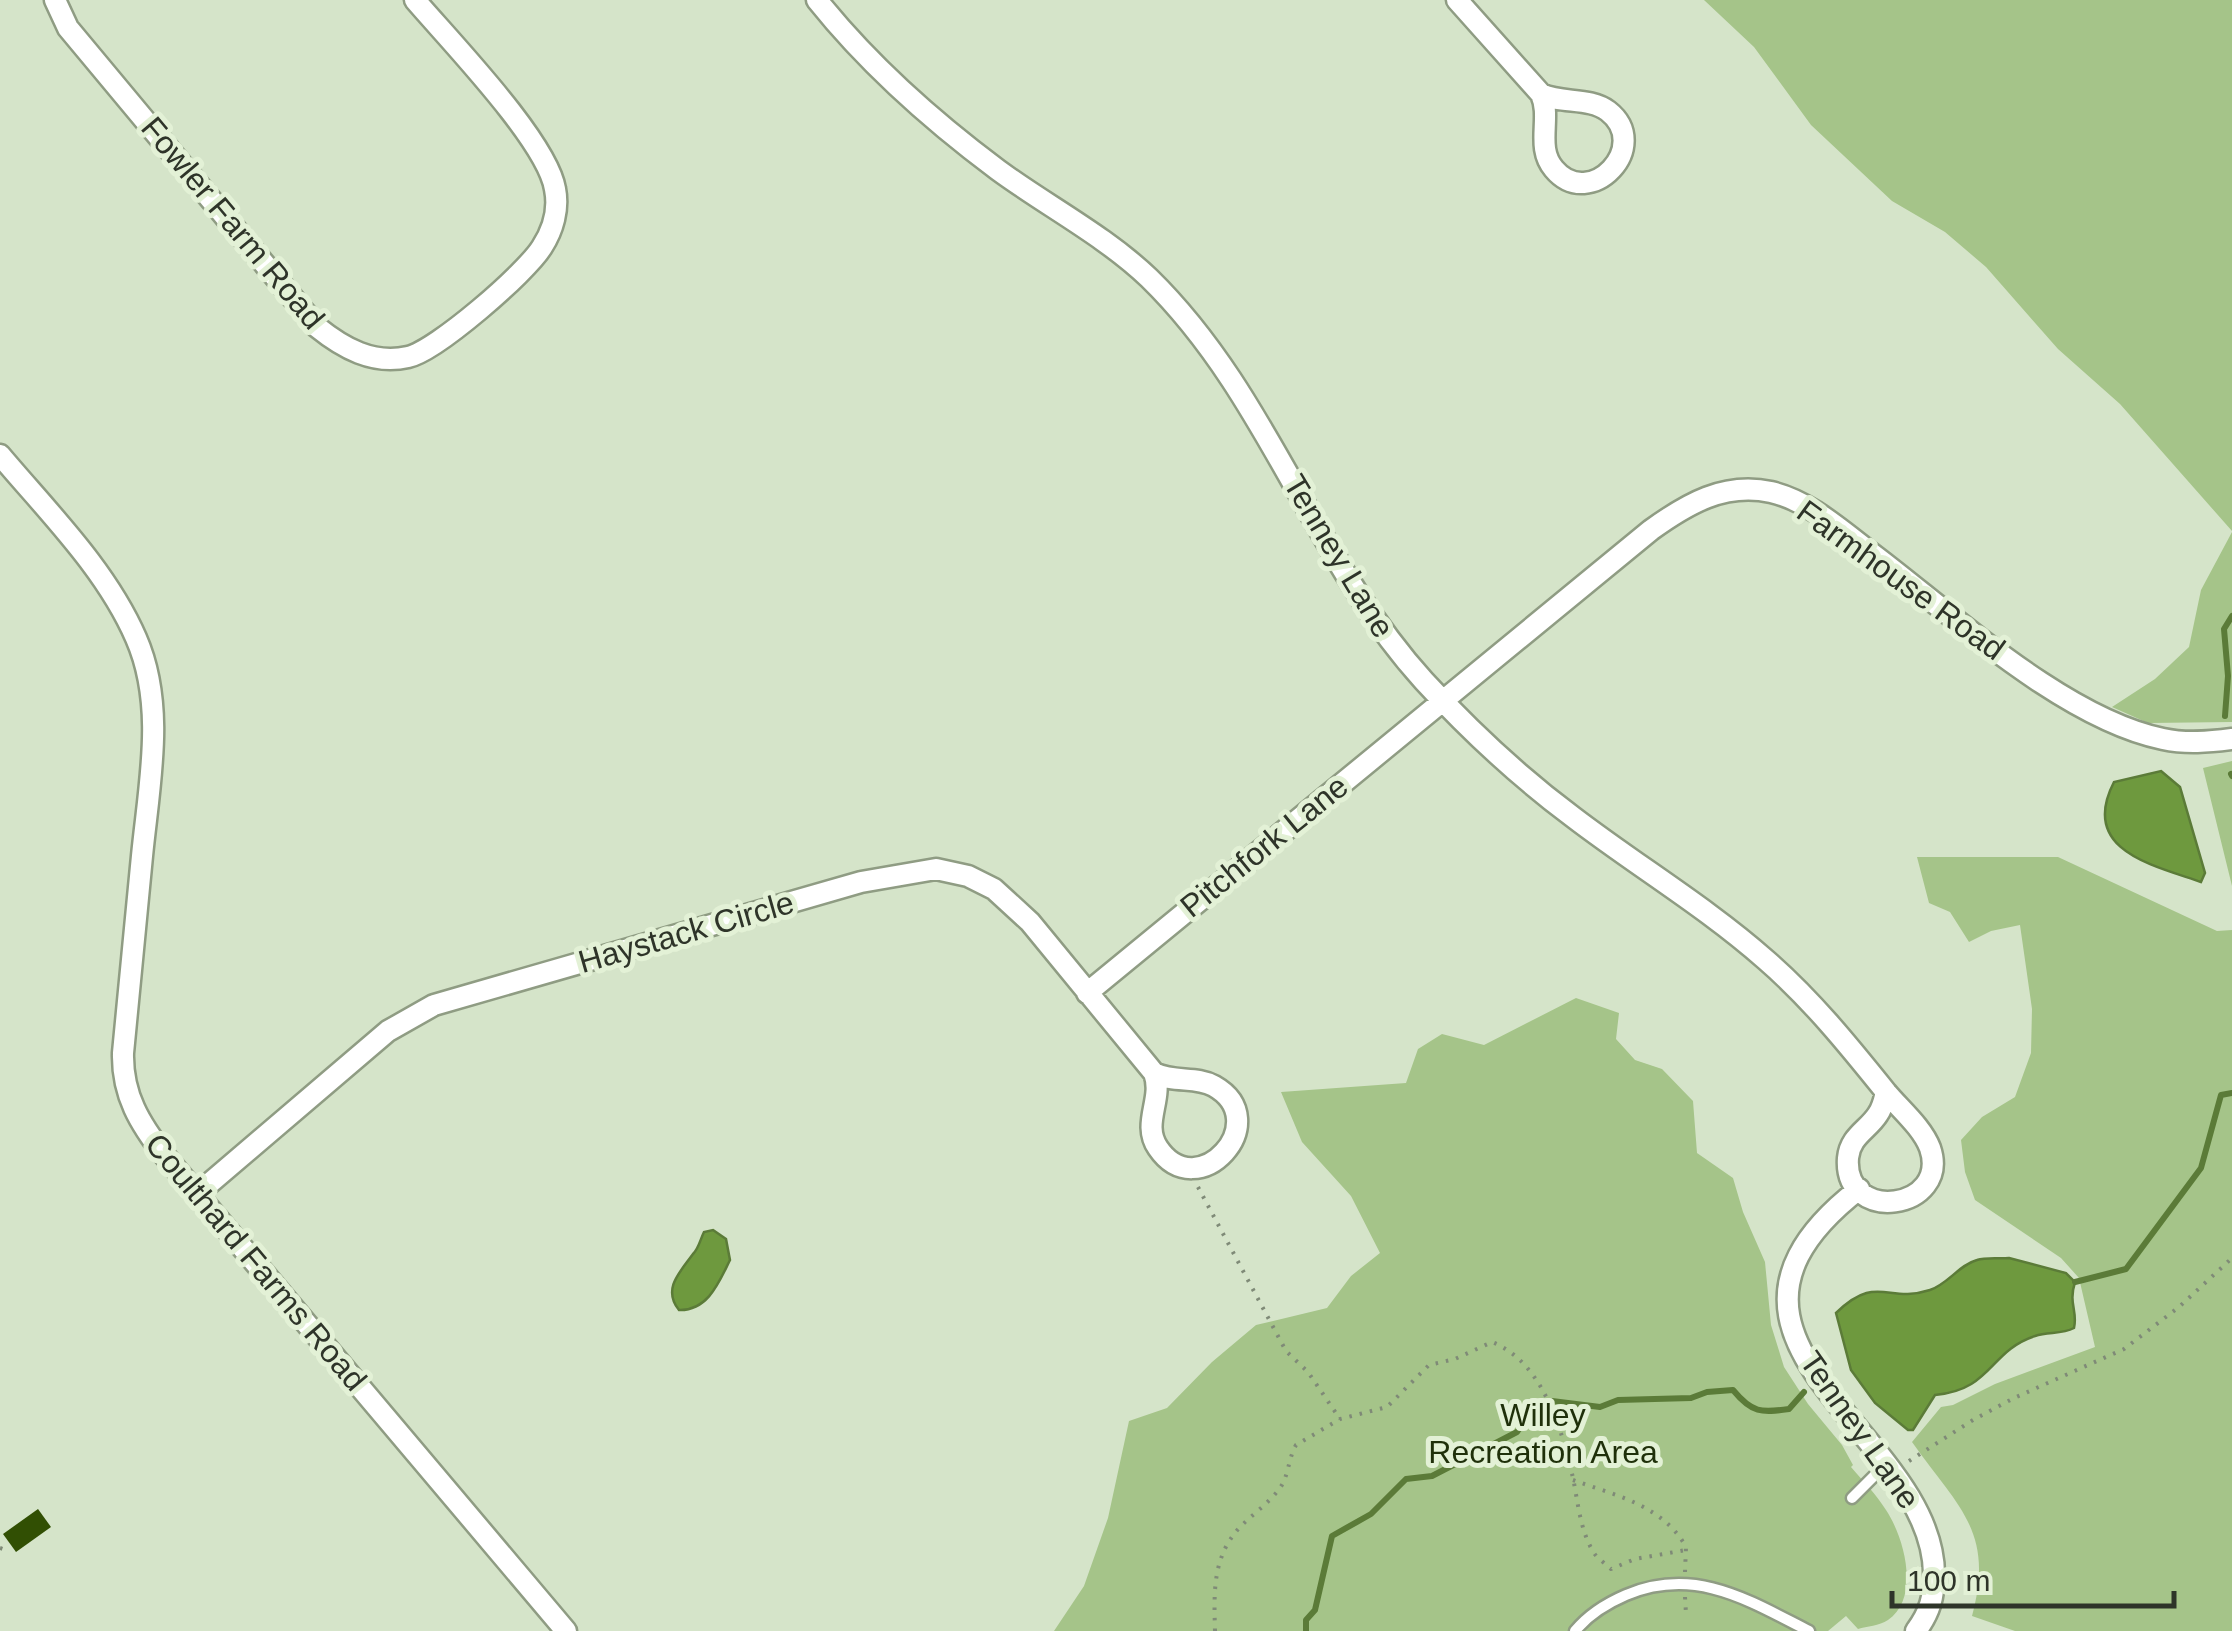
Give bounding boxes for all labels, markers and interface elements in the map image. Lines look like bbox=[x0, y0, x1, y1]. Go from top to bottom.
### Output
street label: Fowler Farm Road bbox=[134, 110, 332, 336]
street label: Tenney Lane bbox=[1276, 468, 1402, 644]
street label: Farmhouse Road bbox=[1790, 493, 2012, 667]
street label: Pitchfork Lane bbox=[1173, 768, 1355, 924]
street label: Haystack Circle bbox=[574, 884, 798, 980]
street label: Coulthard Farms Road bbox=[138, 1126, 374, 1398]
street label: Tenney Lane bbox=[1793, 1345, 1927, 1515]
park label: Willey Recreation Area bbox=[1428, 1397, 1658, 1470]
scale bar bbox=[1892, 1546, 2174, 1608]
text: 100 m bbox=[1907, 1564, 1990, 1597]

